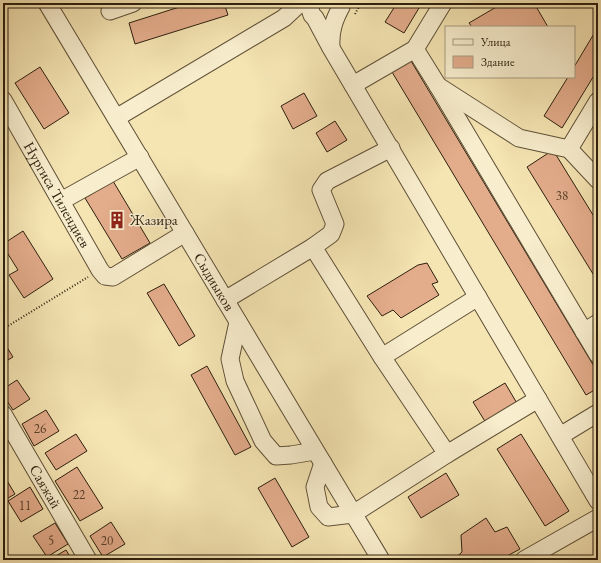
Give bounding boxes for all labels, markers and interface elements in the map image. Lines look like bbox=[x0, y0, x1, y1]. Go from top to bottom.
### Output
legend bbox=[445, 26, 575, 78]
text: Улица bbox=[480, 34, 511, 50]
text: Здание bbox=[481, 54, 515, 70]
street label: Нургиса Тилендиев bbox=[20, 138, 95, 251]
house number: 38 bbox=[556, 187, 568, 204]
building icon: Жазира bbox=[107, 210, 127, 230]
place label: Жазира bbox=[129, 210, 178, 229]
street label: Сыдиыков bbox=[190, 249, 239, 314]
house number: 26 bbox=[34, 420, 46, 437]
street label: Саяжай bbox=[26, 461, 66, 512]
house number: 22 bbox=[73, 486, 86, 503]
house number: 11 bbox=[19, 497, 31, 514]
house number: 5 bbox=[48, 532, 54, 549]
house number: 20 bbox=[101, 532, 113, 549]

